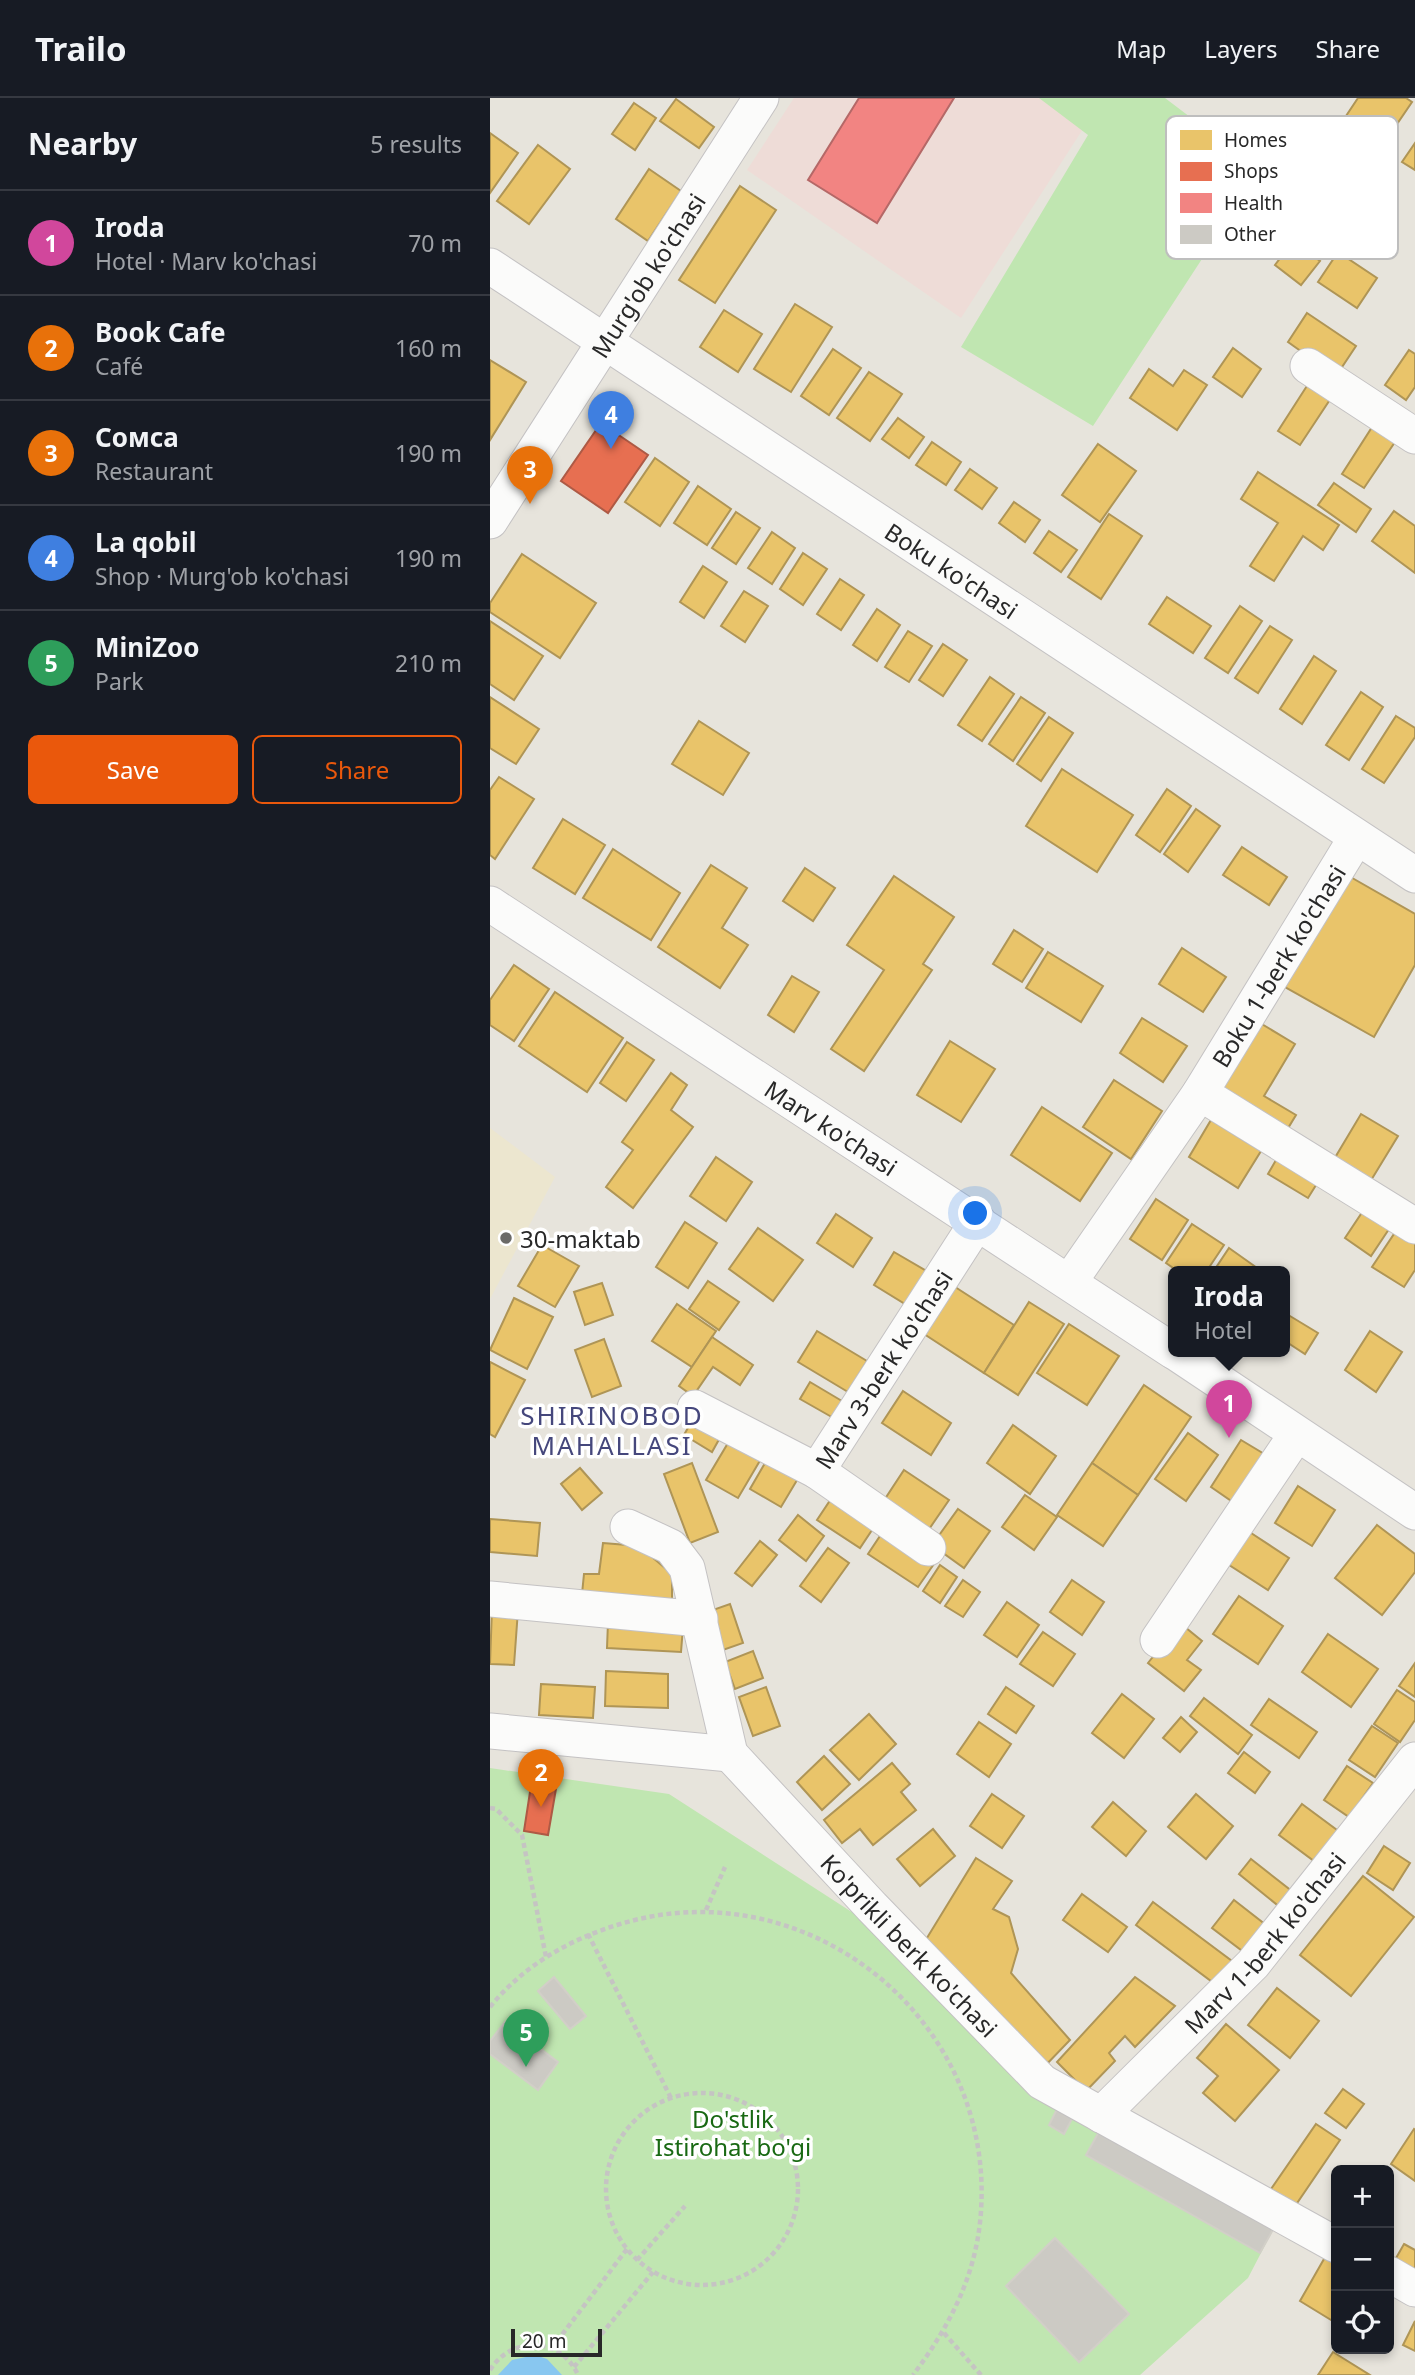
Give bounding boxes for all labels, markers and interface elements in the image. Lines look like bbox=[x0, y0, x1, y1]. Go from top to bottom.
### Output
text: Trailo bbox=[35, 26, 127, 71]
text: Map bbox=[1116, 32, 1166, 65]
text: Layers bbox=[1204, 32, 1278, 65]
text: Share bbox=[1316, 32, 1380, 65]
legend bbox=[1166, 116, 1398, 259]
text: Nearby bbox=[28, 123, 137, 164]
text: Homes bbox=[1224, 127, 1287, 153]
text: 5 results bbox=[370, 128, 462, 160]
text: Shops bbox=[1224, 158, 1278, 184]
street label: Murg'ob ko'chasi bbox=[583, 187, 712, 364]
text: Health bbox=[1224, 190, 1283, 216]
text: Iroda bbox=[95, 209, 164, 245]
text: Other bbox=[1224, 221, 1276, 247]
text: 1 bbox=[44, 227, 58, 259]
text: 70 m bbox=[408, 227, 462, 259]
text: Hotel · Marv ko'chasi bbox=[95, 245, 317, 277]
text: Book Cafe bbox=[95, 314, 226, 350]
text: 2 bbox=[44, 332, 58, 364]
text: 160 m bbox=[395, 332, 462, 364]
text: Café bbox=[95, 350, 143, 382]
pin: 4 bbox=[588, 391, 634, 449]
text: Сомса bbox=[95, 419, 179, 455]
text: 3 bbox=[44, 437, 58, 469]
text: 190 m bbox=[395, 437, 462, 469]
pin: 3 bbox=[507, 446, 553, 504]
text: Restaurant bbox=[95, 455, 213, 487]
street label: Boku ko'chasi bbox=[879, 514, 1025, 626]
text: La qobil bbox=[95, 524, 197, 560]
text: 4 bbox=[44, 542, 58, 574]
text: 190 m bbox=[395, 542, 462, 574]
text: Shop · Murg'ob ko'chasi bbox=[95, 560, 349, 592]
text: MiniZoo bbox=[95, 629, 200, 665]
text: 5 bbox=[44, 647, 58, 679]
text: 210 m bbox=[395, 647, 462, 679]
text: Park bbox=[95, 665, 144, 697]
button: Save bbox=[28, 735, 238, 804]
button: Share bbox=[252, 735, 462, 804]
street label: Boku 1-berk ko'chasi bbox=[1204, 858, 1352, 1073]
street label: Marv ko'chasi bbox=[759, 1072, 904, 1183]
your location bbox=[958, 1196, 992, 1230]
place label: 30-maktab bbox=[520, 1222, 641, 1255]
marker: 30-maktab bbox=[498, 1230, 514, 1246]
street label: Marv 3-berk ko'chasi bbox=[806, 1263, 959, 1475]
popup bbox=[1168, 1266, 1290, 1357]
text: Iroda bbox=[1194, 1278, 1264, 1314]
text: Hotel bbox=[1194, 1314, 1252, 1346]
pin: 1 bbox=[1206, 1380, 1252, 1438]
district label: SHIRINOBOD MAHALLASI bbox=[520, 1397, 704, 1463]
pin: 2 bbox=[518, 1749, 564, 1807]
street label: Marv 1-berk ko'chasi bbox=[1176, 1845, 1353, 2040]
street label: Ko'prikli berk ko'chasi bbox=[814, 1846, 1005, 2044]
pin: 5 bbox=[503, 2009, 549, 2067]
park label: Do'stlik Istirohat bo'gi bbox=[655, 2102, 811, 2163]
map controls bbox=[1331, 2165, 1394, 2354]
button: + bbox=[1331, 2165, 1394, 2228]
button: − bbox=[1331, 2228, 1394, 2291]
button: locate bbox=[1331, 2291, 1394, 2354]
scale bar bbox=[511, 2326, 602, 2358]
text: 20 m bbox=[522, 2328, 566, 2354]

